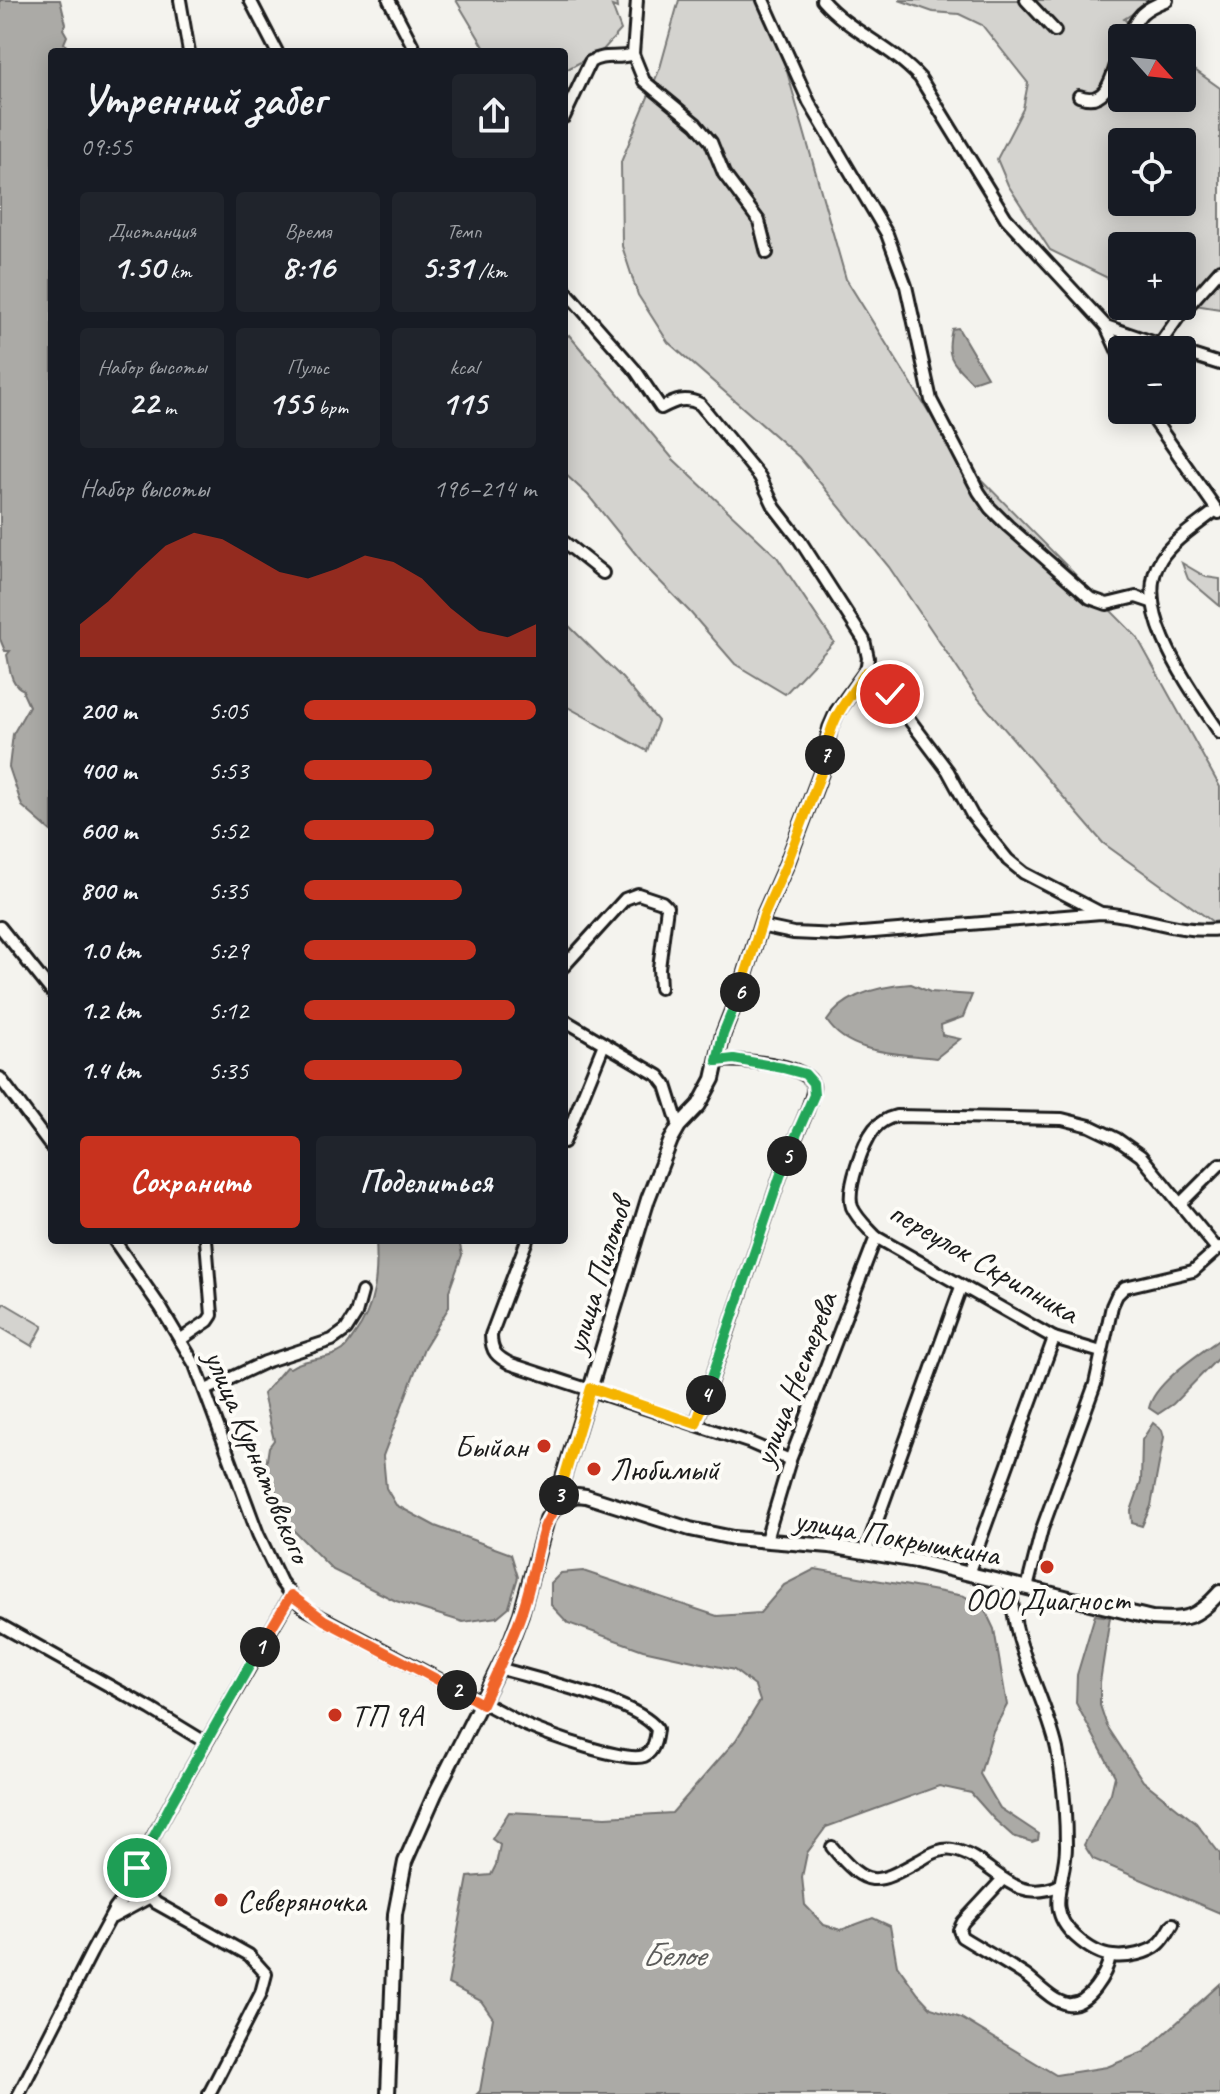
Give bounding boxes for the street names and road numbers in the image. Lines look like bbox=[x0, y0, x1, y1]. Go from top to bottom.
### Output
street label: улица Пилотов bbox=[554, 1188, 643, 1360]
street label: переулок Скрипника bbox=[882, 1191, 1088, 1334]
street label: улица Нестерева bbox=[742, 1285, 848, 1473]
street label: улица Курнатовского bbox=[194, 1342, 323, 1572]
street label: улица Покрышкина bbox=[789, 1498, 1005, 1576]

